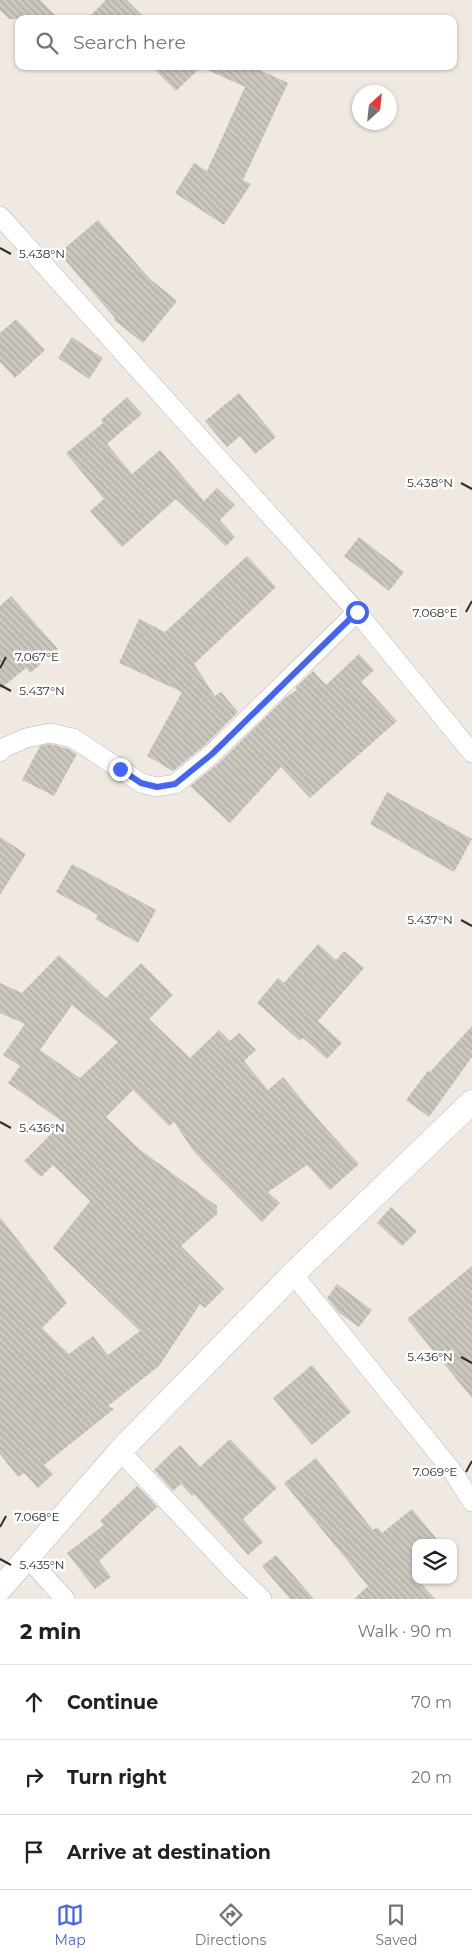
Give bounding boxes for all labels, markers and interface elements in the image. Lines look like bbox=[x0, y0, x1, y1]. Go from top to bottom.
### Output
search box bbox=[15, 15, 457, 70]
icon: search bbox=[33, 29, 61, 57]
text: Search here bbox=[73, 31, 186, 54]
north arrow bbox=[352, 85, 397, 130]
text: 5.438°N bbox=[19, 246, 65, 261]
text: 5.438°N bbox=[407, 475, 453, 490]
route start bbox=[346, 601, 369, 624]
text: 7.068°E bbox=[413, 605, 457, 620]
text: 7.067°E bbox=[15, 649, 59, 664]
text: 5.437°N bbox=[19, 683, 65, 698]
route end bbox=[109, 758, 132, 781]
text: 5.437°N bbox=[407, 912, 453, 927]
text: 5.436°N bbox=[19, 1120, 65, 1135]
text: 5.436°N bbox=[407, 1349, 453, 1364]
text: 7.069°E bbox=[413, 1464, 457, 1479]
text: 7.068°E bbox=[15, 1509, 59, 1524]
map controls bbox=[412, 1539, 457, 1584]
button: layers bbox=[412, 1539, 457, 1584]
text: 5.435°N bbox=[20, 1557, 64, 1572]
text: 2 min bbox=[20, 1619, 81, 1644]
text: Walk · 90 m bbox=[358, 1622, 452, 1641]
icon: ahead bbox=[20, 1688, 48, 1716]
text: Continue bbox=[67, 1691, 158, 1714]
text: 70 m bbox=[411, 1693, 452, 1712]
icon: right bbox=[20, 1763, 48, 1791]
text: Turn right bbox=[67, 1766, 167, 1789]
text: 20 m bbox=[411, 1768, 452, 1787]
icon: arrive bbox=[20, 1838, 48, 1866]
text: Arrive at destination bbox=[67, 1841, 271, 1864]
tab: Map bbox=[55, 1901, 86, 1949]
tab: Directions bbox=[195, 1901, 266, 1949]
tab: Saved bbox=[375, 1901, 417, 1949]

